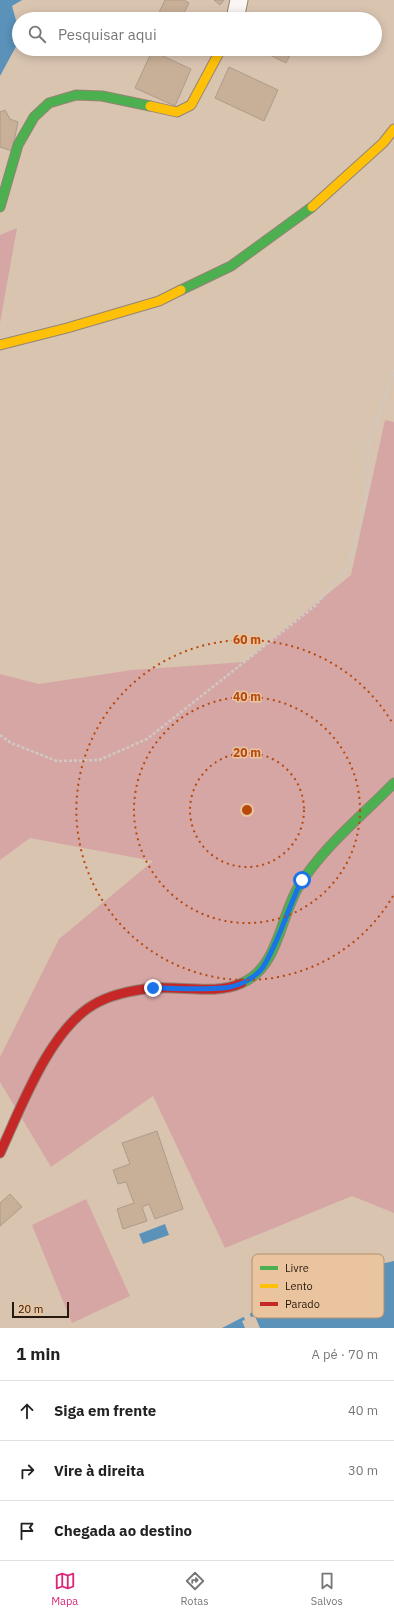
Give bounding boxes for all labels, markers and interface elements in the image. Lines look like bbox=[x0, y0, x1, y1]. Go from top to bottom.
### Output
search box bbox=[12, 12, 382, 56]
icon: search bbox=[26, 23, 48, 45]
text: Pesquisar aqui bbox=[58, 25, 157, 44]
text: 60 m bbox=[233, 632, 261, 647]
text: 40 m bbox=[233, 689, 261, 704]
text: 20 m bbox=[233, 745, 261, 760]
centre of rings bbox=[240, 803, 254, 817]
route start bbox=[293, 871, 311, 889]
route end bbox=[144, 979, 162, 997]
legend bbox=[252, 1254, 384, 1318]
text: Livre bbox=[285, 1261, 309, 1275]
text: Lento bbox=[285, 1279, 313, 1293]
text: Parado bbox=[285, 1297, 320, 1311]
scale bar bbox=[12, 1300, 69, 1319]
text: 20 m bbox=[18, 1302, 43, 1316]
text: 1 min bbox=[16, 1343, 60, 1365]
text: A pé · 70 m bbox=[312, 1346, 378, 1363]
icon: ahead bbox=[16, 1400, 38, 1422]
text: Siga em frente bbox=[54, 1401, 156, 1420]
text: 40 m bbox=[348, 1402, 378, 1419]
icon: right bbox=[16, 1460, 38, 1482]
text: Vire à direita bbox=[54, 1461, 144, 1480]
text: 30 m bbox=[348, 1462, 378, 1479]
icon: arrive bbox=[16, 1520, 38, 1542]
text: Chegada ao destino bbox=[54, 1521, 192, 1540]
tab: Mapa bbox=[51, 1570, 78, 1608]
tab: Rotas bbox=[180, 1570, 209, 1608]
tab: Salvos bbox=[311, 1570, 343, 1608]

